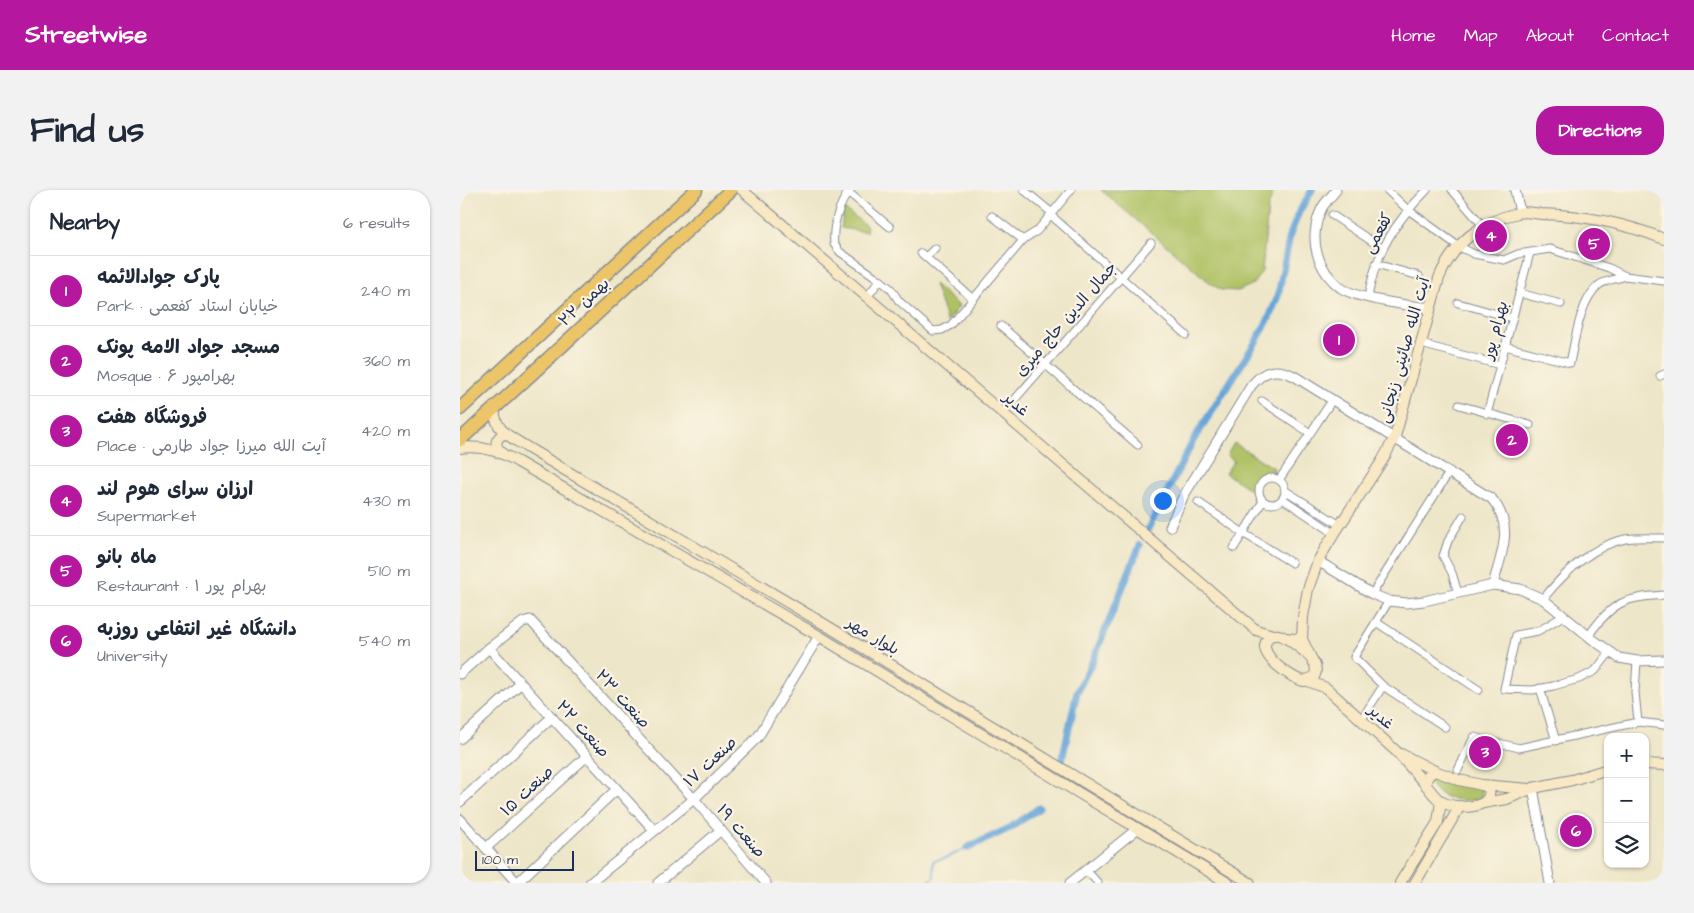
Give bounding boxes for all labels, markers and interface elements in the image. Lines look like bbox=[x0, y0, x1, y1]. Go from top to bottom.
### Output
text: Streetwise bbox=[25, 18, 147, 52]
text: Home bbox=[1391, 23, 1436, 48]
text: Map bbox=[1464, 23, 1498, 48]
text: About bbox=[1526, 23, 1574, 48]
text: Contact bbox=[1602, 23, 1669, 48]
text: Find us bbox=[30, 106, 144, 155]
button: Directions bbox=[1536, 106, 1664, 155]
text: Nearby bbox=[50, 208, 120, 237]
street label: کفعمی bbox=[1358, 209, 1398, 257]
text: 6 results bbox=[343, 212, 410, 234]
pin: 4 bbox=[1475, 217, 1507, 255]
pin: 5 bbox=[1578, 225, 1610, 263]
street label: جمال الدین حاج میری bbox=[1010, 257, 1122, 381]
text: پارک جوادالائمه bbox=[97, 264, 220, 291]
street label: ۲۲ بهمن bbox=[554, 273, 614, 331]
street label: آیت الله صائینی زنجانی bbox=[1373, 273, 1436, 426]
text: 1 bbox=[65, 280, 67, 302]
text: 240 m bbox=[361, 280, 410, 302]
text: Park · خیابان استاد کفعمی bbox=[97, 295, 278, 317]
street label: بهرام پور bbox=[1476, 298, 1514, 364]
pin: 1 bbox=[1323, 321, 1355, 359]
text: مسجد جواد الامه پونک bbox=[97, 334, 280, 361]
text: 2 bbox=[61, 350, 71, 372]
text: 360 m bbox=[363, 350, 410, 372]
text: Mosque · بهرامپور ۶ bbox=[97, 365, 235, 387]
street label: غدیر bbox=[997, 385, 1034, 422]
text: فروشگاه هفت bbox=[97, 404, 207, 431]
text: 3 bbox=[62, 420, 70, 442]
text: 420 m bbox=[361, 420, 410, 442]
pin: 2 bbox=[1496, 421, 1528, 459]
text: Place · آیت الله میرزا جواد طارمی bbox=[97, 435, 326, 457]
text: ارزان سرای هوم لند bbox=[97, 476, 253, 503]
your location bbox=[1150, 488, 1176, 514]
text: 4 bbox=[61, 490, 71, 512]
text: 430 m bbox=[362, 490, 410, 512]
text: Supermarket bbox=[97, 505, 196, 527]
text: ماه بانو bbox=[97, 544, 157, 571]
text: 5 bbox=[60, 560, 72, 582]
text: 510 m bbox=[368, 560, 410, 582]
text: Restaurant · بهرام پور ۱ bbox=[97, 575, 266, 597]
street label: بلوار مهر bbox=[841, 611, 903, 660]
text: دانشگاه غیر انتفاعی روزبه bbox=[97, 616, 297, 643]
text: 6 bbox=[61, 630, 71, 652]
text: 540 m bbox=[359, 630, 410, 652]
text: University bbox=[97, 645, 168, 667]
street label: صنعت ۲۳ bbox=[591, 665, 655, 733]
street label: صنعت ۲۲ bbox=[551, 696, 615, 762]
street label: غدیر bbox=[1362, 698, 1399, 735]
street label: صنعت ۱۷ bbox=[679, 732, 741, 792]
pin: 3 bbox=[1469, 733, 1501, 771]
map controls bbox=[1604, 733, 1649, 868]
button: + bbox=[1604, 733, 1649, 778]
street label: صنعت ۱۵ bbox=[496, 761, 558, 821]
button: − bbox=[1604, 778, 1649, 823]
street label: صنعت ۱۹ bbox=[712, 799, 770, 863]
pin: 6 bbox=[1560, 812, 1592, 850]
button: layers bbox=[1604, 823, 1649, 868]
scale bar bbox=[475, 848, 574, 871]
text: 100 m bbox=[482, 850, 518, 870]

